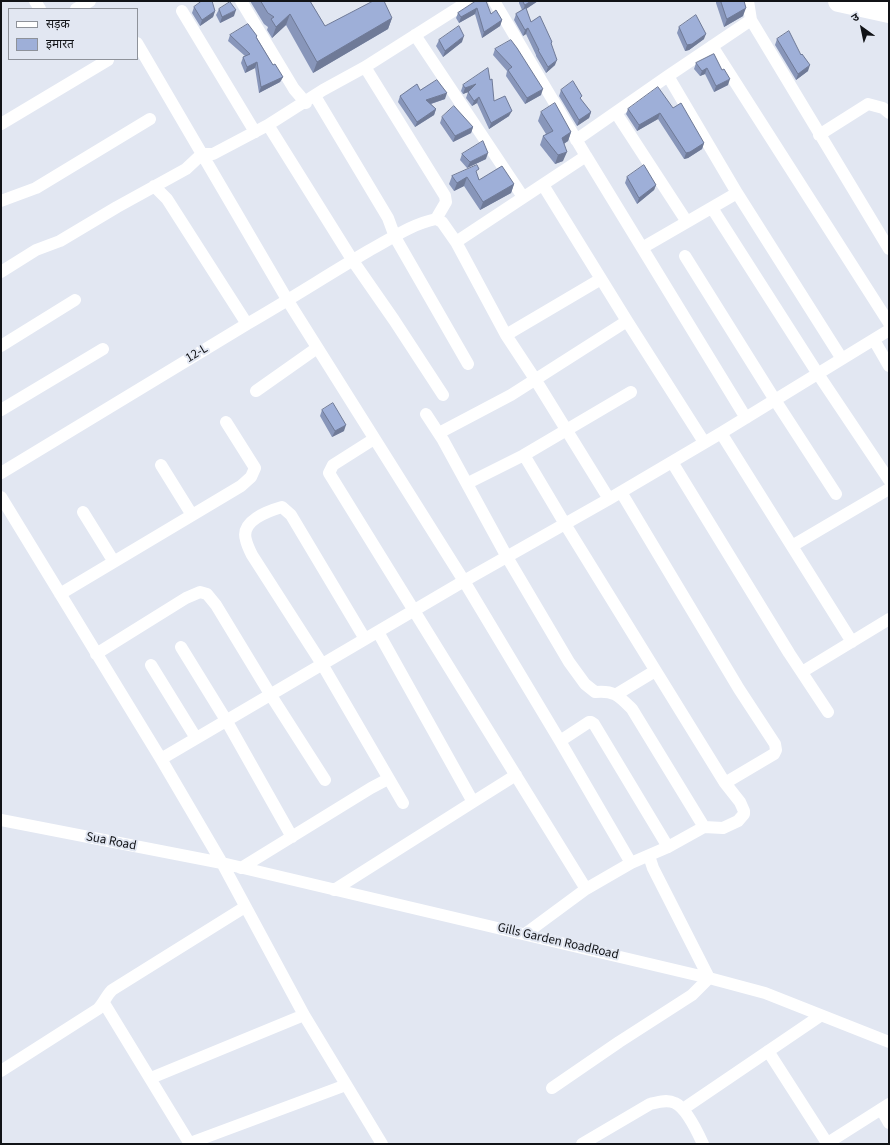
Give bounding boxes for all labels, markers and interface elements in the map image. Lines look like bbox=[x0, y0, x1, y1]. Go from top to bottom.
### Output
legend bbox=[8, 8, 138, 60]
north arrow bbox=[842, 8, 882, 48]
text: उ bbox=[848, 9, 862, 26]
text: सड़क bbox=[46, 16, 70, 33]
text: इमारत bbox=[46, 36, 74, 53]
street label: 12-L bbox=[183, 341, 211, 367]
street label: Sua Road bbox=[84, 829, 138, 855]
street label: Gills Garden RoadRoad bbox=[496, 920, 620, 964]

